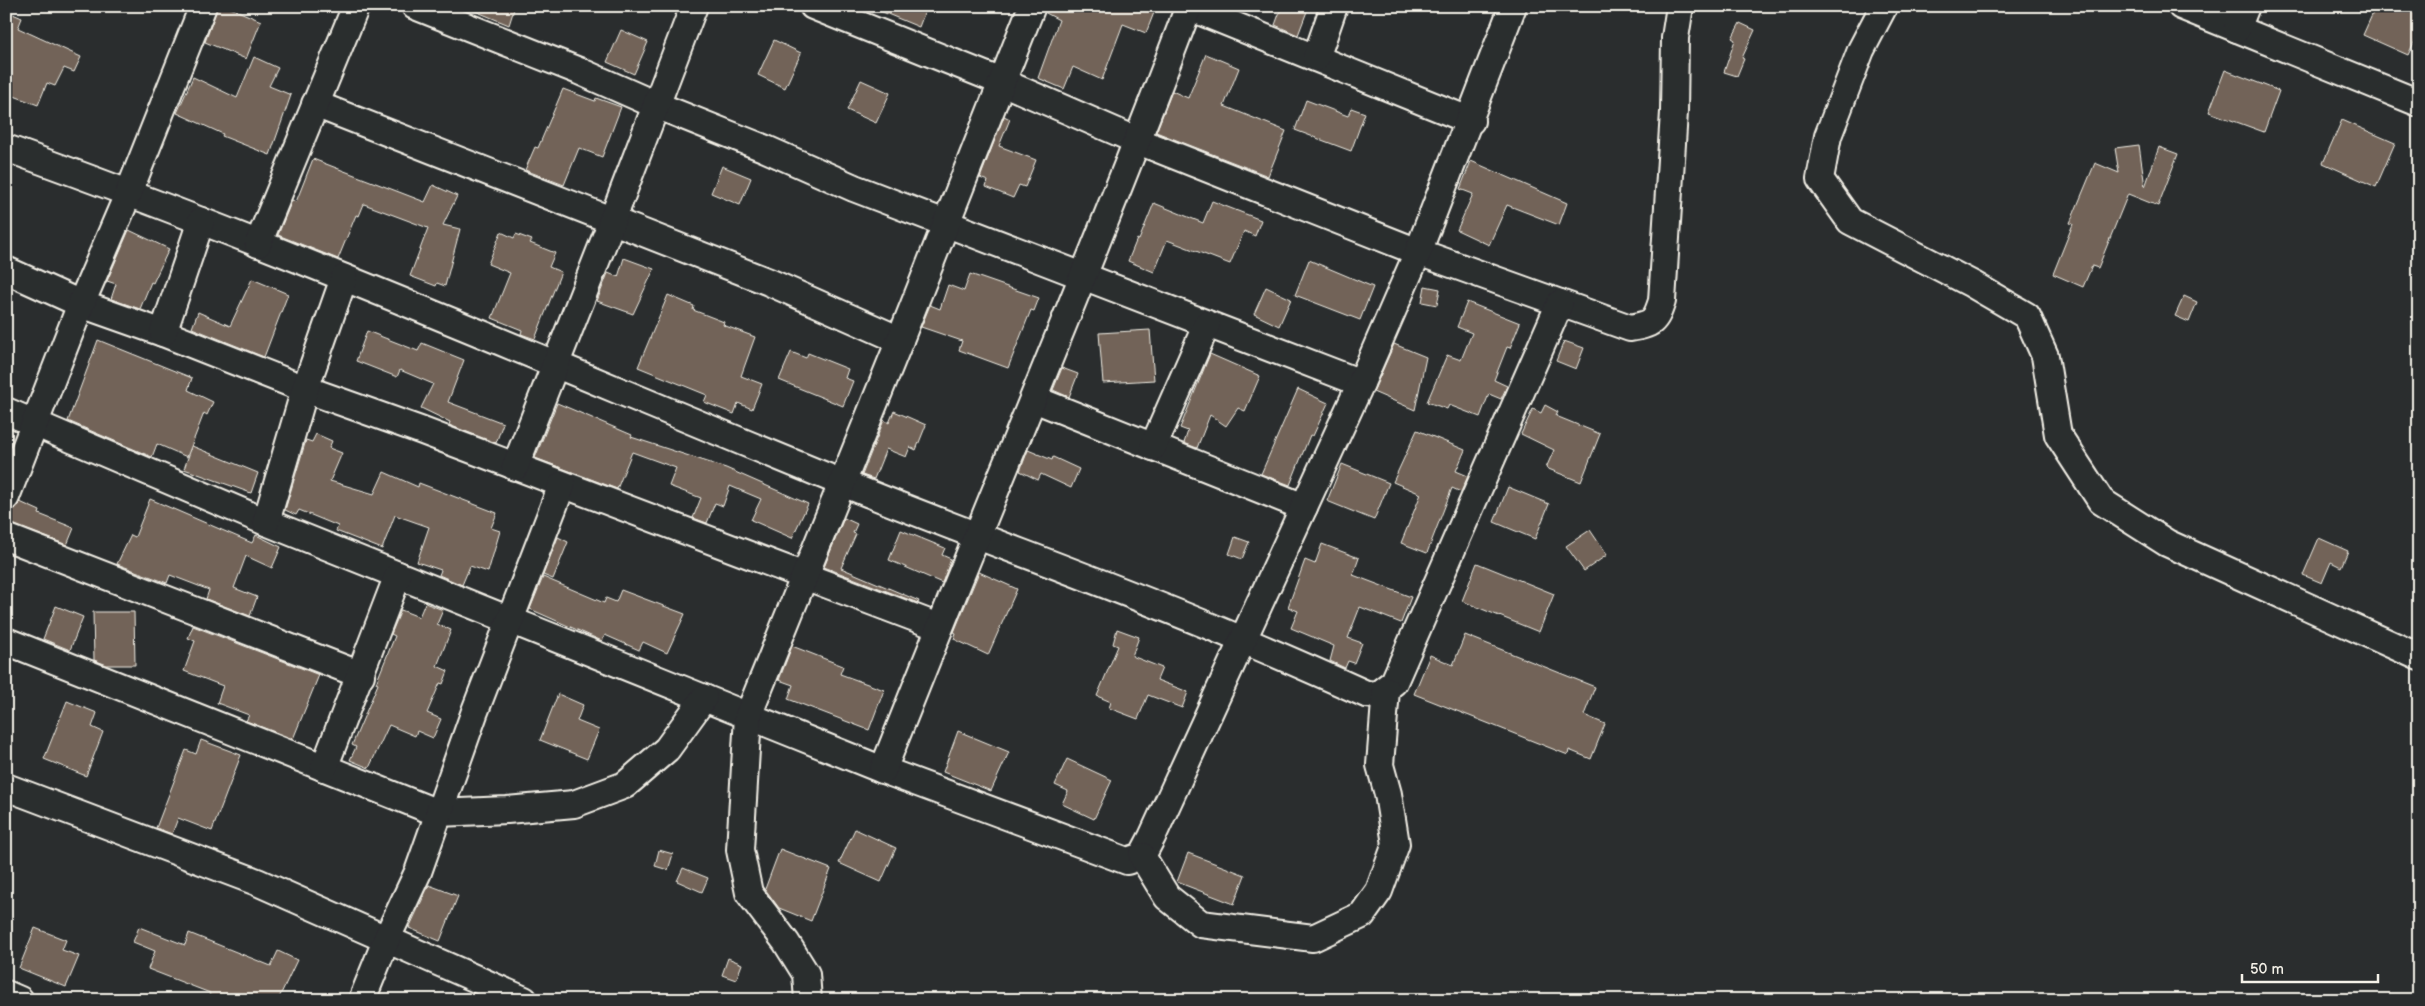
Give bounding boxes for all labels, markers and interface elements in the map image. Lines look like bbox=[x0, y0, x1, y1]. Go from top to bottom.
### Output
scale bar bbox=[2242, 951, 2379, 983]
text: 50 m bbox=[2250, 960, 2284, 979]

